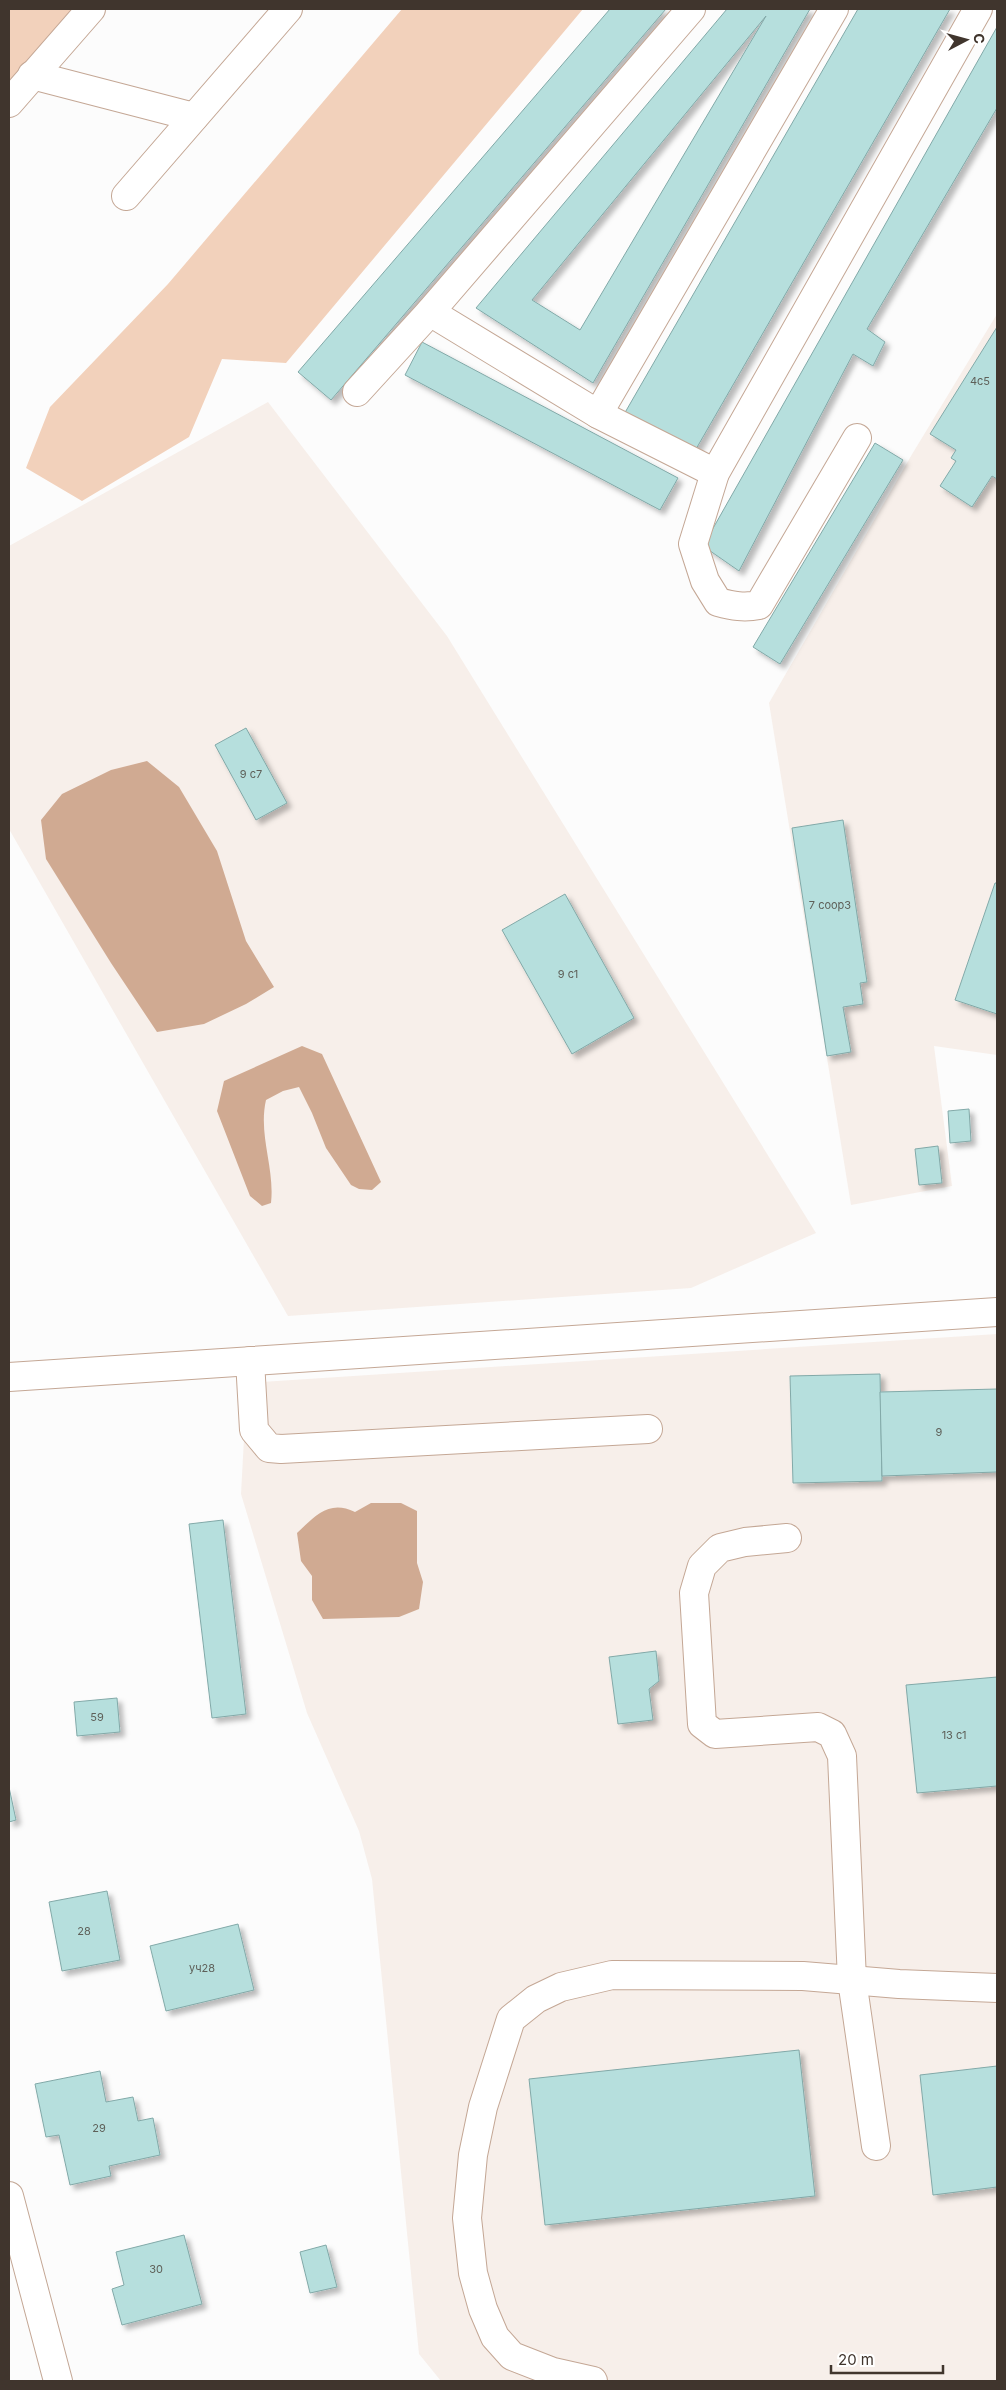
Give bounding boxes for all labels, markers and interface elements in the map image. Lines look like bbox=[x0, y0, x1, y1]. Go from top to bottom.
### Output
north arrow bbox=[941, 15, 991, 65]
text: С bbox=[970, 33, 988, 45]
house number: 4с5 bbox=[970, 374, 990, 388]
house number: 9 с7 bbox=[240, 767, 262, 781]
house number: 7 соор3 bbox=[809, 898, 851, 912]
house number: 9 с1 bbox=[558, 967, 578, 981]
house number: 9 bbox=[936, 1425, 943, 1439]
house number: 59 bbox=[90, 1710, 104, 1724]
house number: 13 с1 bbox=[942, 1728, 966, 1742]
house number: 28 bbox=[77, 1924, 91, 1938]
house number: уч28 bbox=[189, 1961, 215, 1975]
house number: 29 bbox=[92, 2121, 106, 2135]
house number: 30 bbox=[149, 2262, 163, 2276]
scale bar bbox=[831, 2342, 944, 2374]
text: 20 m bbox=[838, 2350, 874, 2369]

